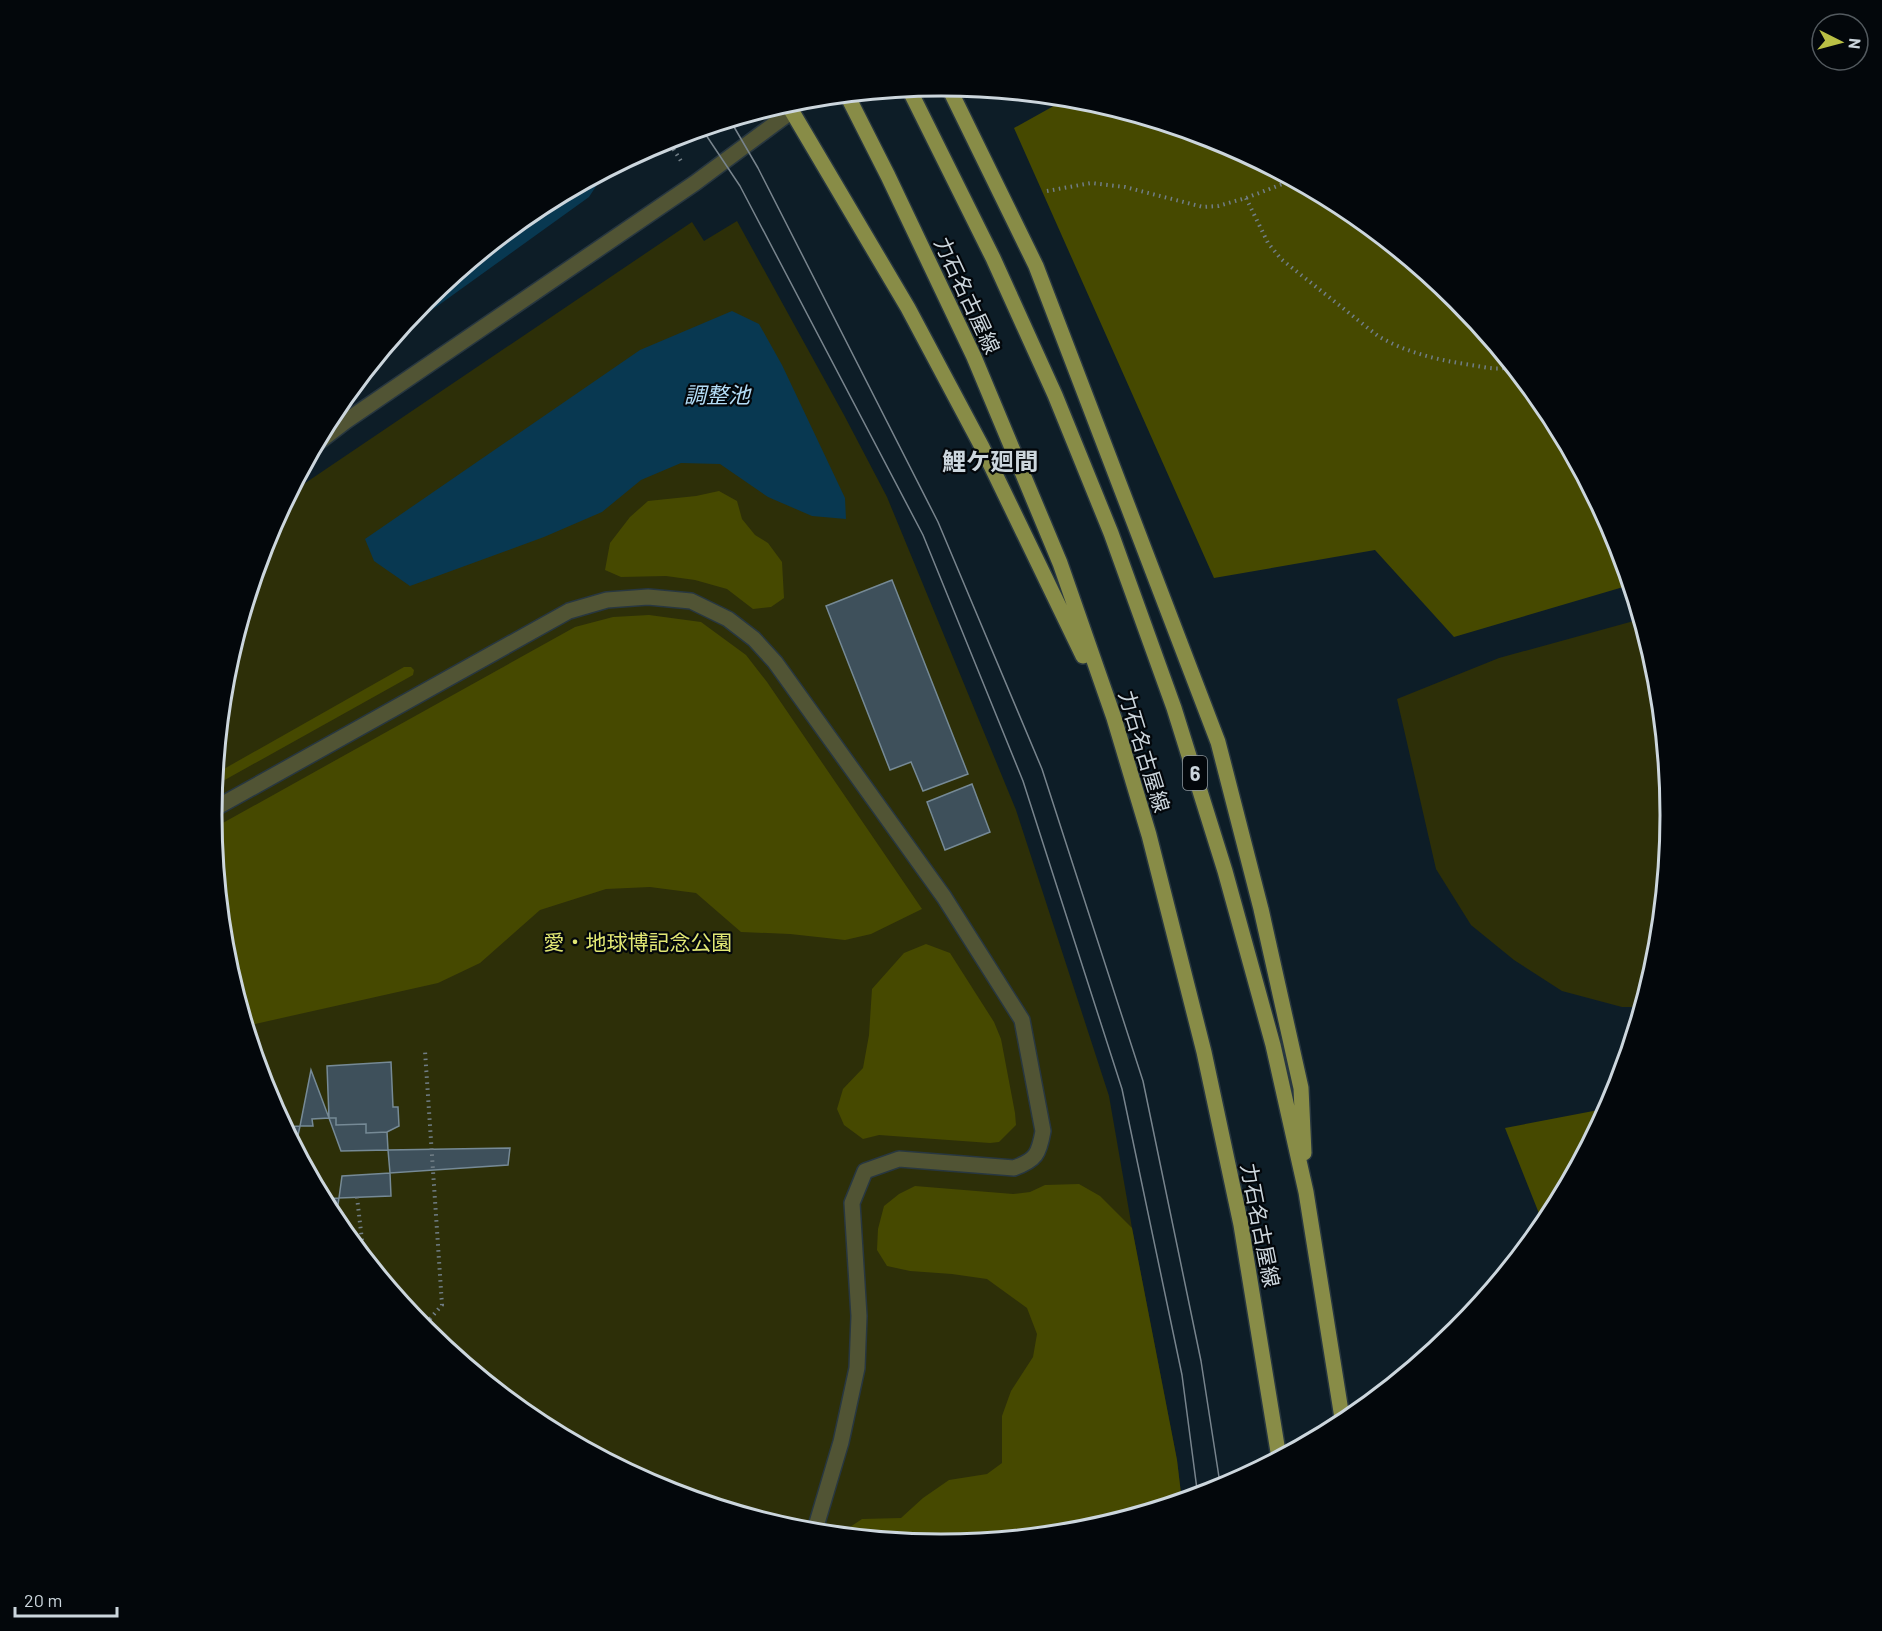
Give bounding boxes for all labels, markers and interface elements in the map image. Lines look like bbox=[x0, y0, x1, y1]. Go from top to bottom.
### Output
north arrow bbox=[1810, 12, 1870, 72]
text: N bbox=[1845, 37, 1865, 50]
street label: 力石名古屋線 bbox=[930, 233, 1006, 357]
water label: 調整池 bbox=[684, 381, 752, 407]
district label: 鯉ケ廻間 bbox=[942, 446, 1038, 475]
street label: 力石名古屋線 bbox=[1115, 687, 1175, 815]
road number: 6 bbox=[1183, 756, 1207, 790]
park label: 愛・地球博記念公園 bbox=[544, 929, 733, 954]
street label: 力石名古屋線 bbox=[1237, 1161, 1285, 1289]
scale bar bbox=[15, 1580, 117, 1618]
text: 20 m bbox=[24, 1589, 62, 1611]

